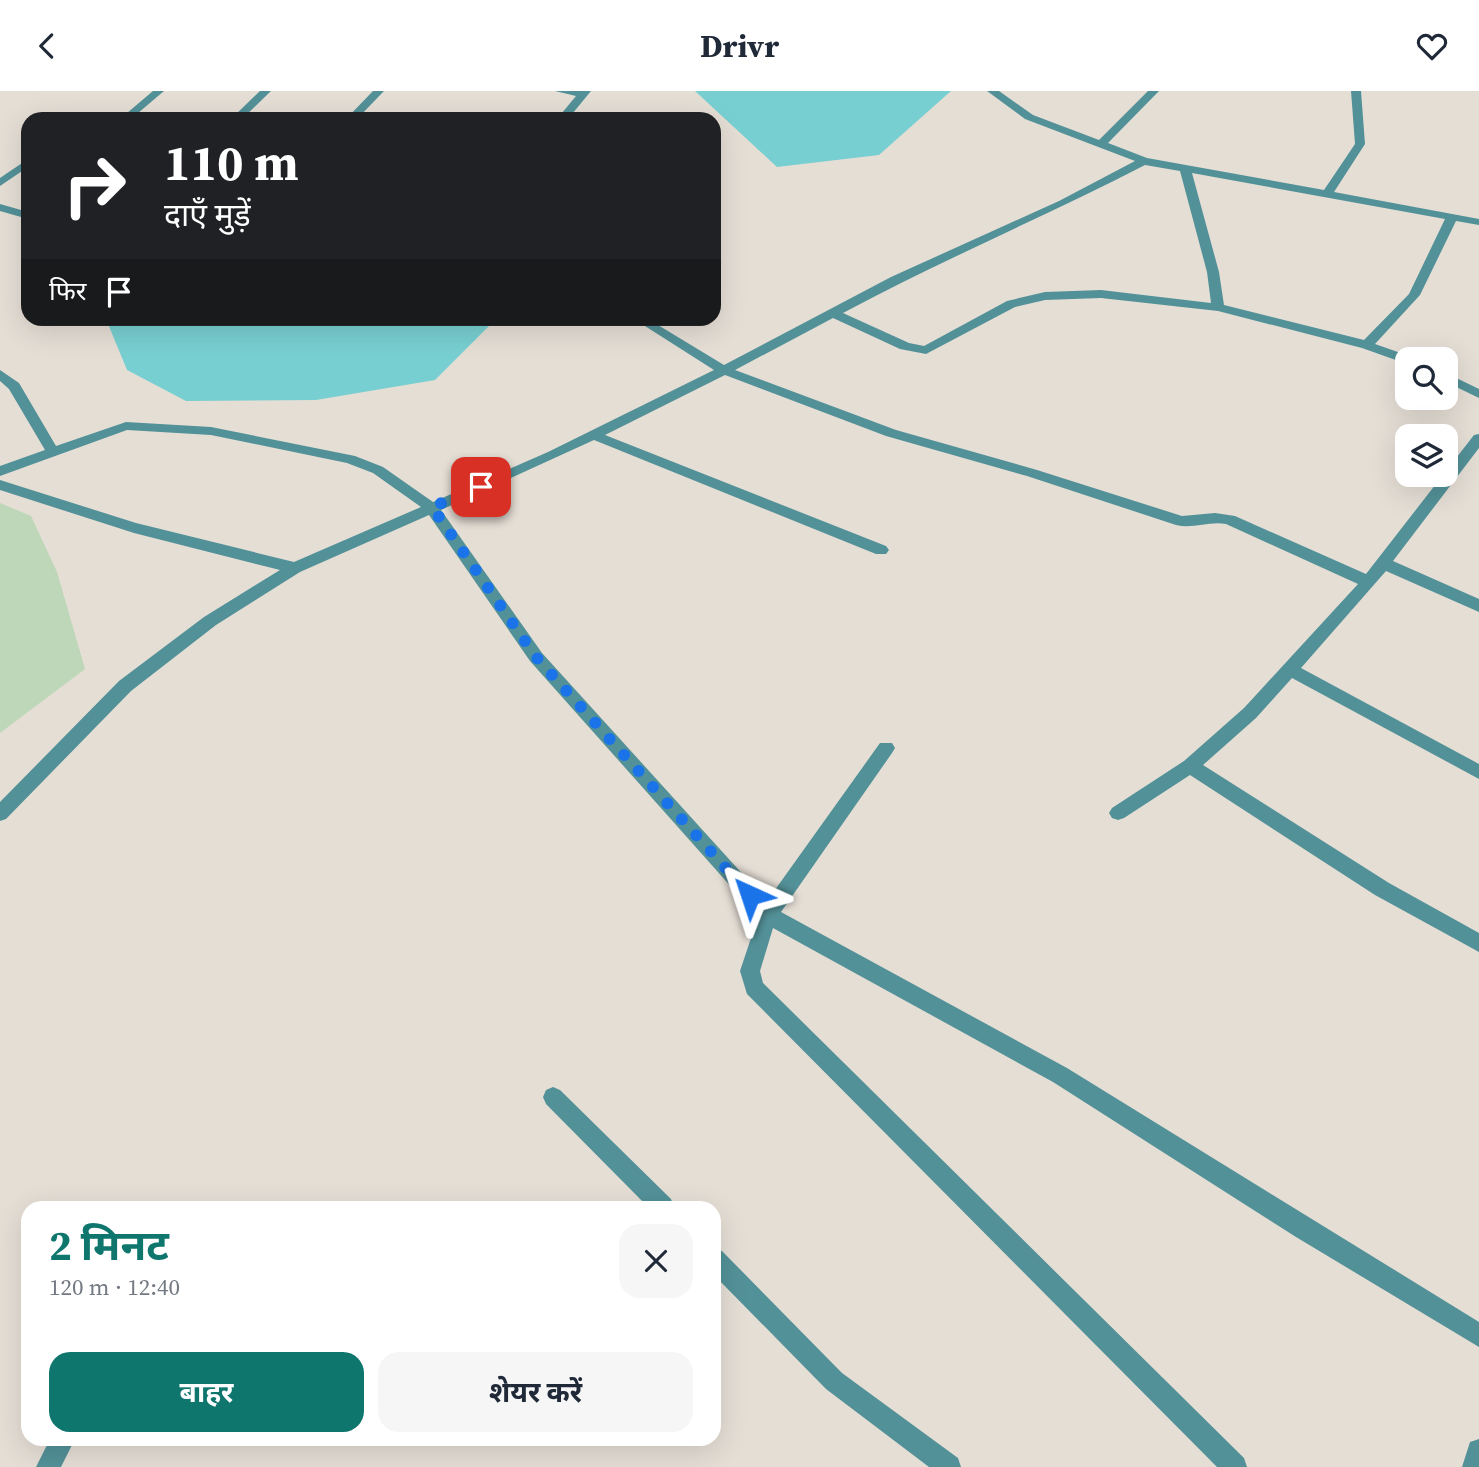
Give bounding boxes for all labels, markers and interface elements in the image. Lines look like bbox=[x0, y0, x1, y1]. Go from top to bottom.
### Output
text: Drivr bbox=[700, 24, 779, 68]
icon: back bbox=[28, 27, 66, 65]
icon: heart bbox=[1413, 27, 1451, 65]
text: 110 m bbox=[164, 129, 299, 196]
icon: right bbox=[49, 140, 140, 231]
text: दाएँ मुड़ें bbox=[164, 193, 251, 237]
text: फिर bbox=[49, 273, 86, 309]
icon: arrive bbox=[100, 273, 138, 311]
map controls bbox=[1395, 347, 1458, 487]
button: search bbox=[1395, 347, 1458, 410]
button: layers bbox=[1395, 424, 1458, 487]
pin bbox=[451, 457, 511, 517]
icon: arrive bbox=[462, 468, 500, 506]
position arrow bbox=[713, 858, 787, 932]
text: 2 मिनट bbox=[49, 1216, 169, 1274]
button: close bbox=[619, 1224, 693, 1298]
text: 120 m · 12:40 bbox=[49, 1271, 180, 1303]
button: बाहर bbox=[49, 1352, 364, 1432]
button: शेयर करें bbox=[378, 1352, 693, 1432]

